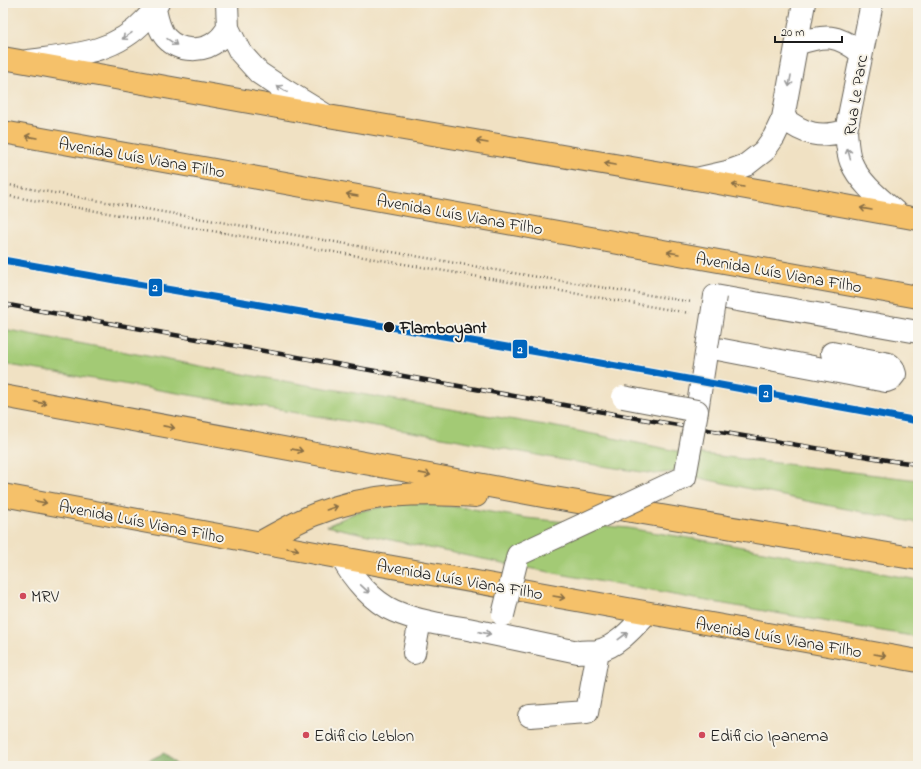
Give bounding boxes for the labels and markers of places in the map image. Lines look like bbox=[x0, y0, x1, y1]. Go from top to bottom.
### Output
place label: Flamboyant bbox=[399, 316, 487, 343]
marker: Flamboyant bbox=[382, 320, 396, 334]
place label: MRV bbox=[31, 585, 60, 610]
marker: MRV bbox=[18, 591, 28, 601]
place label: Edificio Leblon bbox=[314, 724, 414, 749]
place label: Edificio Ipanema bbox=[710, 724, 828, 749]
marker: Edificio Leblon bbox=[301, 730, 311, 740]
marker: Edificio Ipanema bbox=[697, 730, 707, 740]

